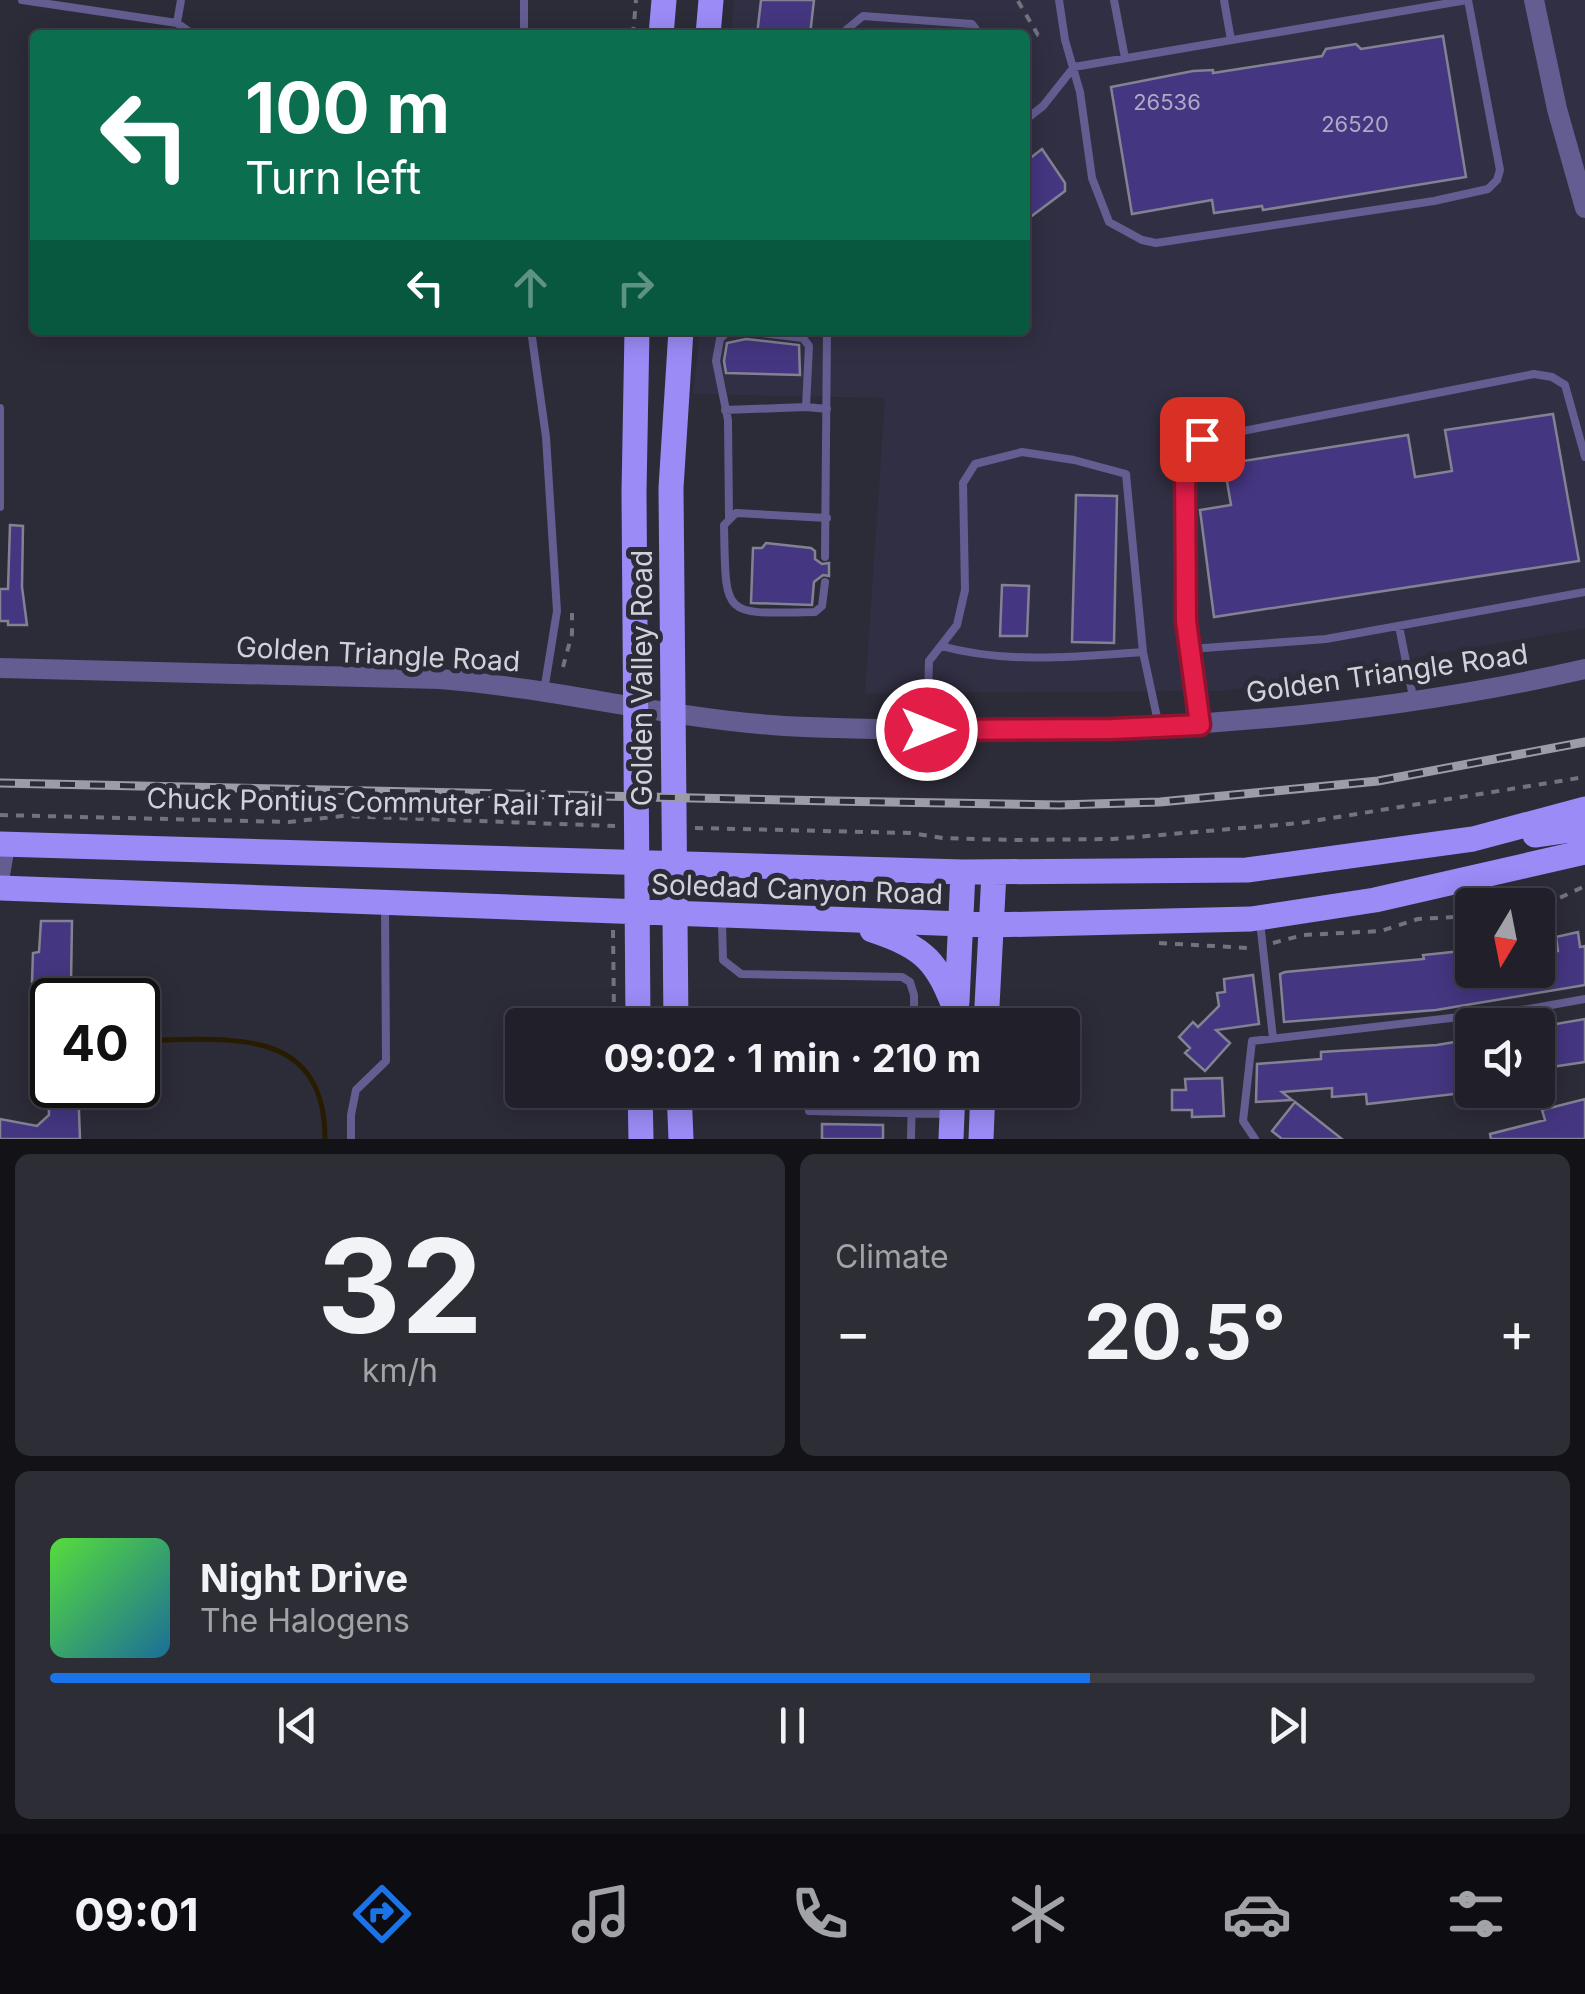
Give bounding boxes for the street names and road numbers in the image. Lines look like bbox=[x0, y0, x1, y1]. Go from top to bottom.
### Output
street label: Golden Valley Road bbox=[625, 550, 659, 806]
street label: Golden Triangle Road bbox=[235, 630, 521, 678]
street label: Golden Triangle Road bbox=[1244, 636, 1530, 710]
street label: Chuck Pontius Commuter Rail Trail bbox=[146, 781, 604, 823]
street label: Soledad Canyon Road bbox=[650, 867, 944, 911]

